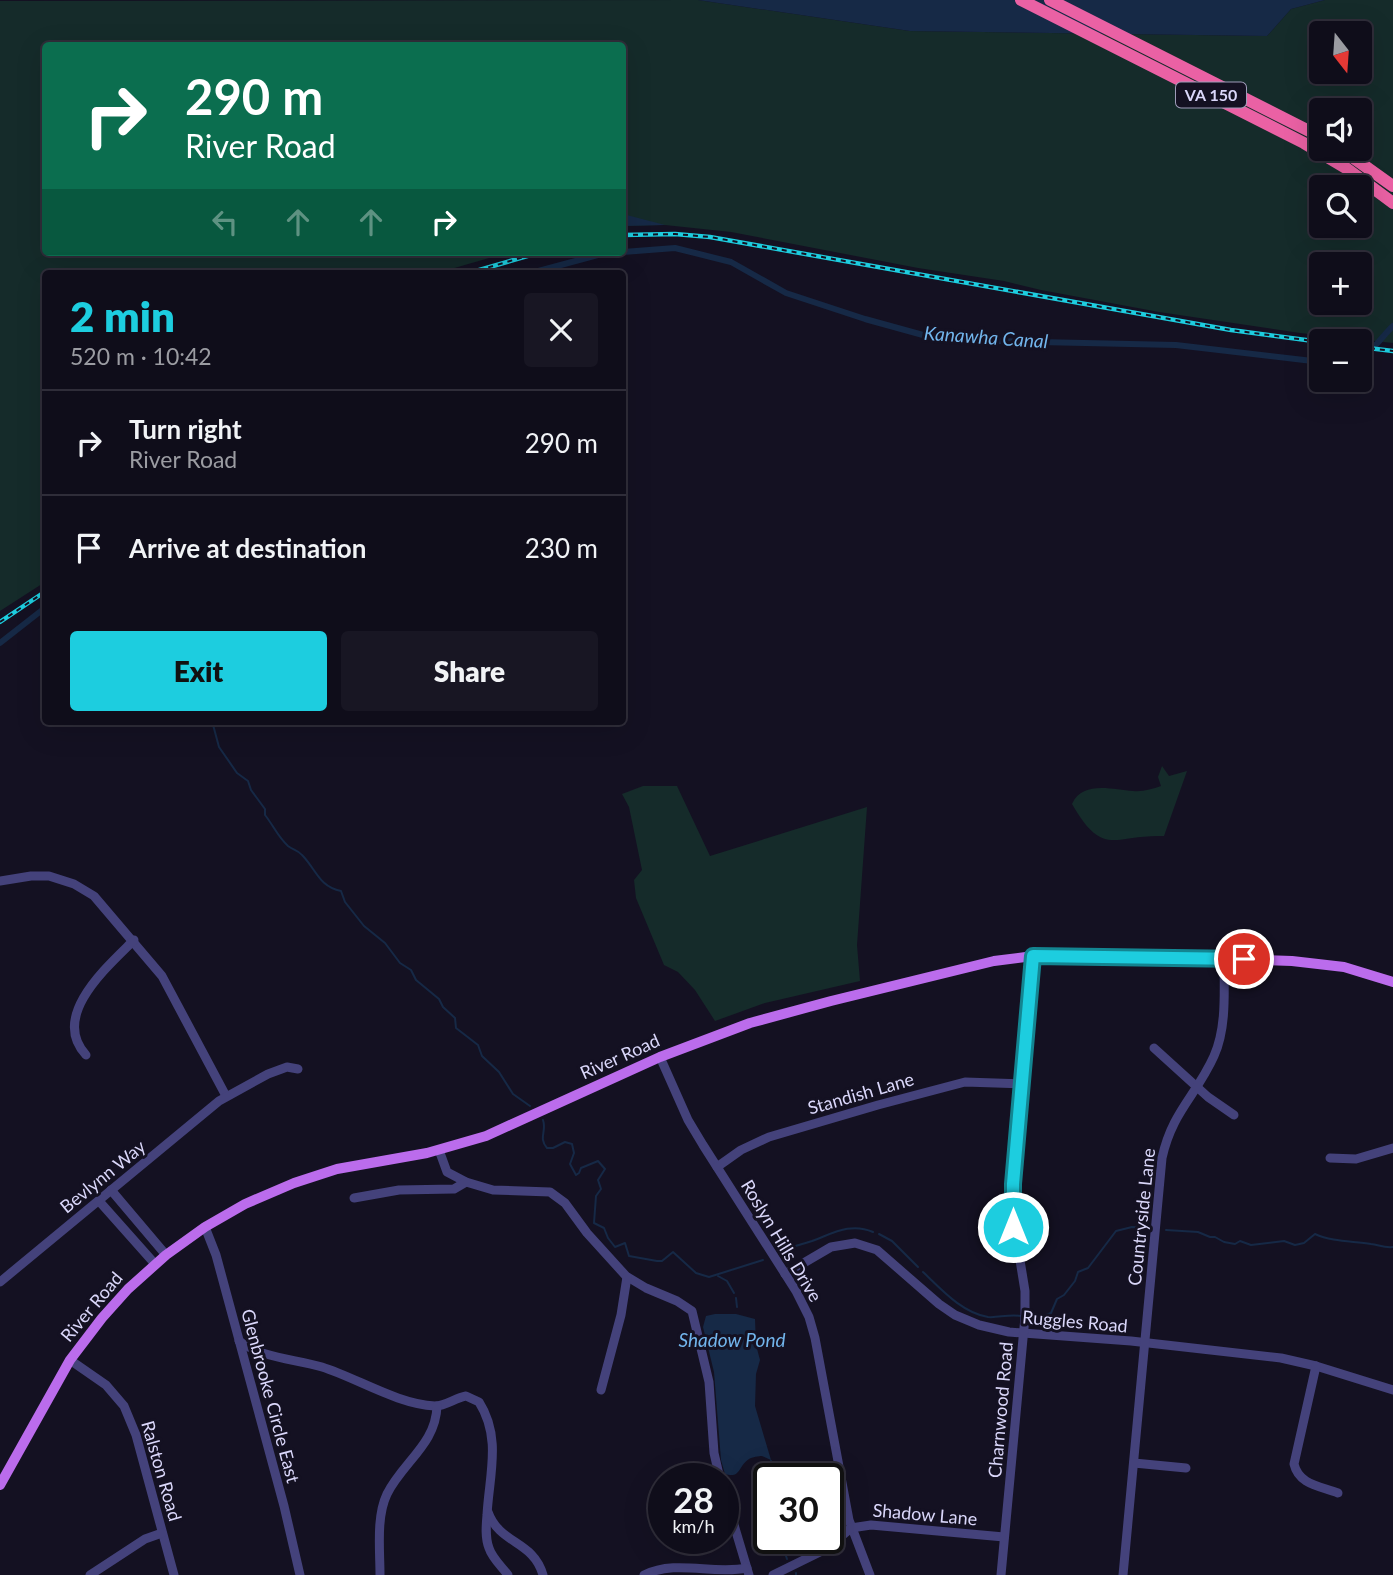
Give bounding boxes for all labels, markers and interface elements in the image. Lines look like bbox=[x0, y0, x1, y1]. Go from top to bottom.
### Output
north arrow bbox=[1309, 21, 1372, 84]
map controls bbox=[1309, 21, 1372, 392]
text: 290 m bbox=[185, 67, 323, 125]
icon: right bbox=[70, 70, 161, 161]
road number: VA 150 bbox=[1176, 82, 1246, 108]
button: sound bbox=[1309, 98, 1372, 161]
text: River Road bbox=[185, 126, 336, 165]
button: search bbox=[1309, 175, 1372, 238]
icon: left bbox=[206, 203, 244, 241]
icon: ahead bbox=[279, 203, 317, 241]
icon: ahead bbox=[352, 203, 390, 241]
icon: right bbox=[425, 203, 463, 241]
button: + bbox=[1309, 252, 1372, 315]
text: 2 min bbox=[70, 291, 175, 341]
button: close bbox=[524, 293, 598, 367]
water label: Kanawha Canal bbox=[923, 321, 1049, 352]
button: − bbox=[1309, 329, 1372, 392]
text: 520 m · 10:42 bbox=[70, 342, 212, 370]
text: Turn right bbox=[129, 413, 242, 445]
icon: right bbox=[70, 424, 108, 462]
text: 290 m bbox=[525, 427, 598, 459]
text: River Road bbox=[129, 445, 237, 473]
icon: arrive bbox=[70, 529, 108, 567]
text: Arrive at destination bbox=[129, 532, 366, 564]
text: 230 m bbox=[525, 532, 598, 564]
button: Exit bbox=[70, 631, 327, 711]
button: Share bbox=[341, 631, 598, 711]
pin bbox=[1214, 929, 1274, 989]
icon: arrive bbox=[1225, 940, 1263, 978]
street label: River Road bbox=[576, 1029, 663, 1083]
street label: Standish Lane bbox=[805, 1067, 916, 1119]
street label: Bevlynn Way bbox=[55, 1135, 150, 1217]
street label: Countryside Lane bbox=[1123, 1147, 1159, 1287]
street label: Roslyn Hills Drive bbox=[737, 1175, 827, 1306]
position arrow bbox=[976, 1190, 1050, 1264]
street label: River Road bbox=[56, 1267, 127, 1346]
street label: Ruggles Road bbox=[1021, 1305, 1129, 1337]
street label: Glenbrooke Circle East bbox=[237, 1306, 305, 1486]
water label: Shadow Pond bbox=[678, 1328, 786, 1351]
street label: Charnwood Road bbox=[983, 1341, 1017, 1479]
street label: Ralston Road bbox=[137, 1418, 187, 1523]
speed limit sign: 30 bbox=[753, 1463, 844, 1554]
text: 28 bbox=[673, 1478, 714, 1520]
street label: Shadow Lane bbox=[872, 1498, 978, 1530]
text: km/h bbox=[672, 1515, 715, 1537]

